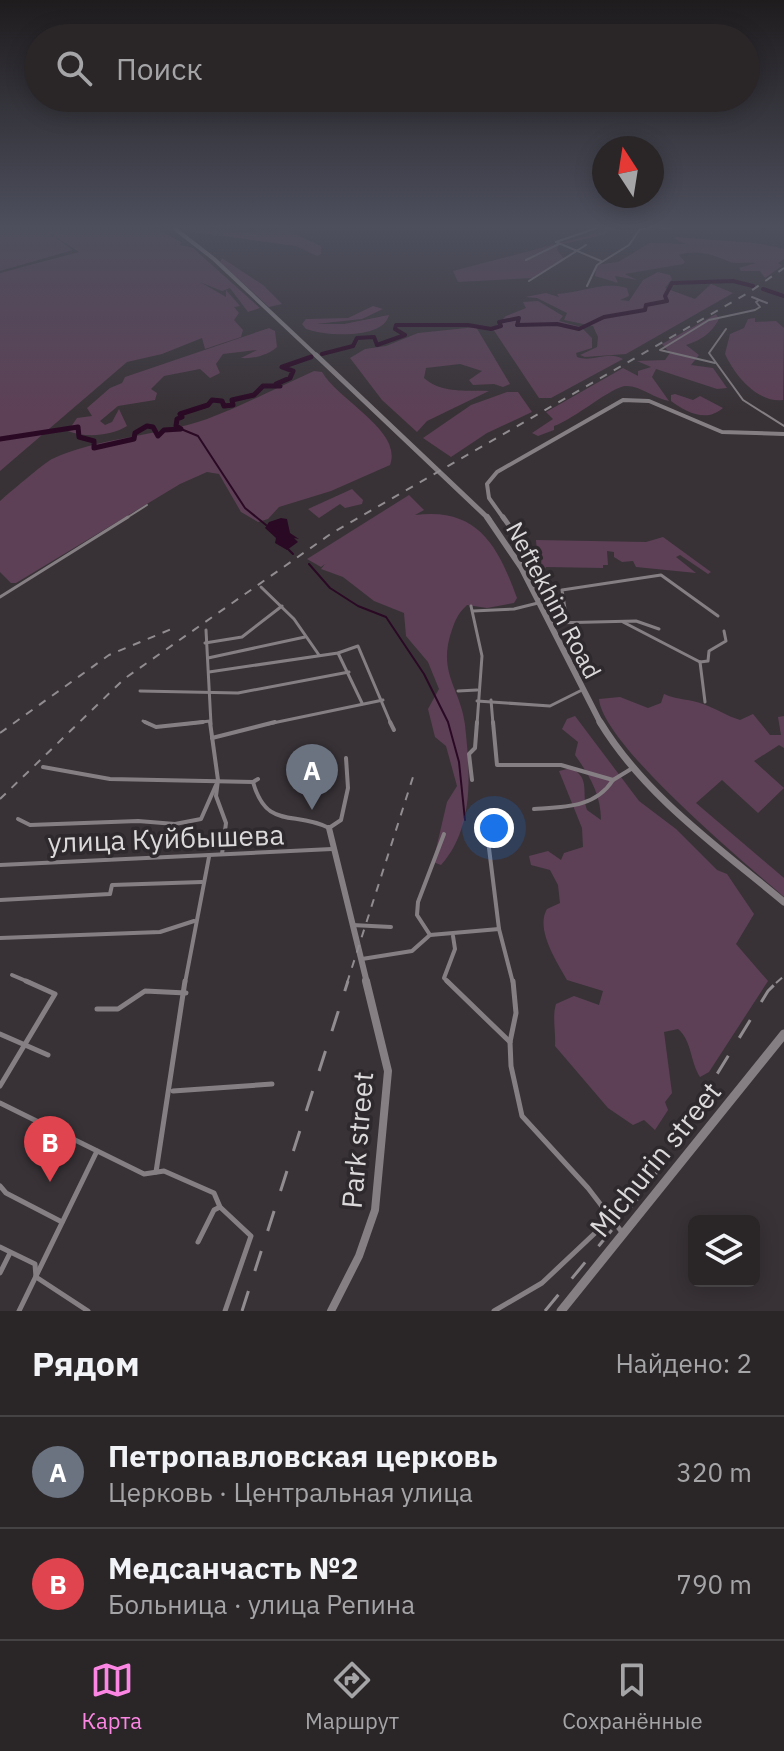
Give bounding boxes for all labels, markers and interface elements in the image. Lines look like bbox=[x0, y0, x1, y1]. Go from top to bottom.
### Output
search box bbox=[24, 24, 760, 112]
icon: search bbox=[52, 46, 96, 90]
text: Поиск bbox=[116, 49, 203, 88]
north arrow bbox=[592, 136, 664, 208]
street label: Neftekhim Road bbox=[499, 516, 609, 684]
pin: A bbox=[286, 744, 338, 810]
your location bbox=[474, 808, 514, 848]
street label: улица Куйбышева bbox=[47, 815, 285, 861]
street label: Park street bbox=[333, 1070, 381, 1210]
street label: Michurin street bbox=[581, 1074, 729, 1244]
pin: B bbox=[24, 1116, 76, 1182]
map controls bbox=[688, 1215, 760, 1287]
button: layers bbox=[688, 1215, 760, 1287]
text: Рядом bbox=[32, 1341, 140, 1385]
text: Найдено: 2 bbox=[615, 1346, 752, 1380]
text: Петропавловская церковь bbox=[108, 1436, 498, 1475]
text: A bbox=[49, 1455, 67, 1489]
text: 320 m bbox=[676, 1455, 752, 1489]
text: Церковь · Центральная улица bbox=[108, 1475, 473, 1509]
text: Медсанчасть №2 bbox=[108, 1548, 358, 1587]
text: B bbox=[49, 1567, 67, 1601]
text: 790 m bbox=[676, 1567, 752, 1601]
text: Больница · улица Репина bbox=[108, 1587, 415, 1621]
tab: Карта bbox=[82, 1658, 142, 1735]
tab: Маршрут bbox=[305, 1658, 399, 1735]
tab: Сохранённые bbox=[562, 1658, 702, 1735]

